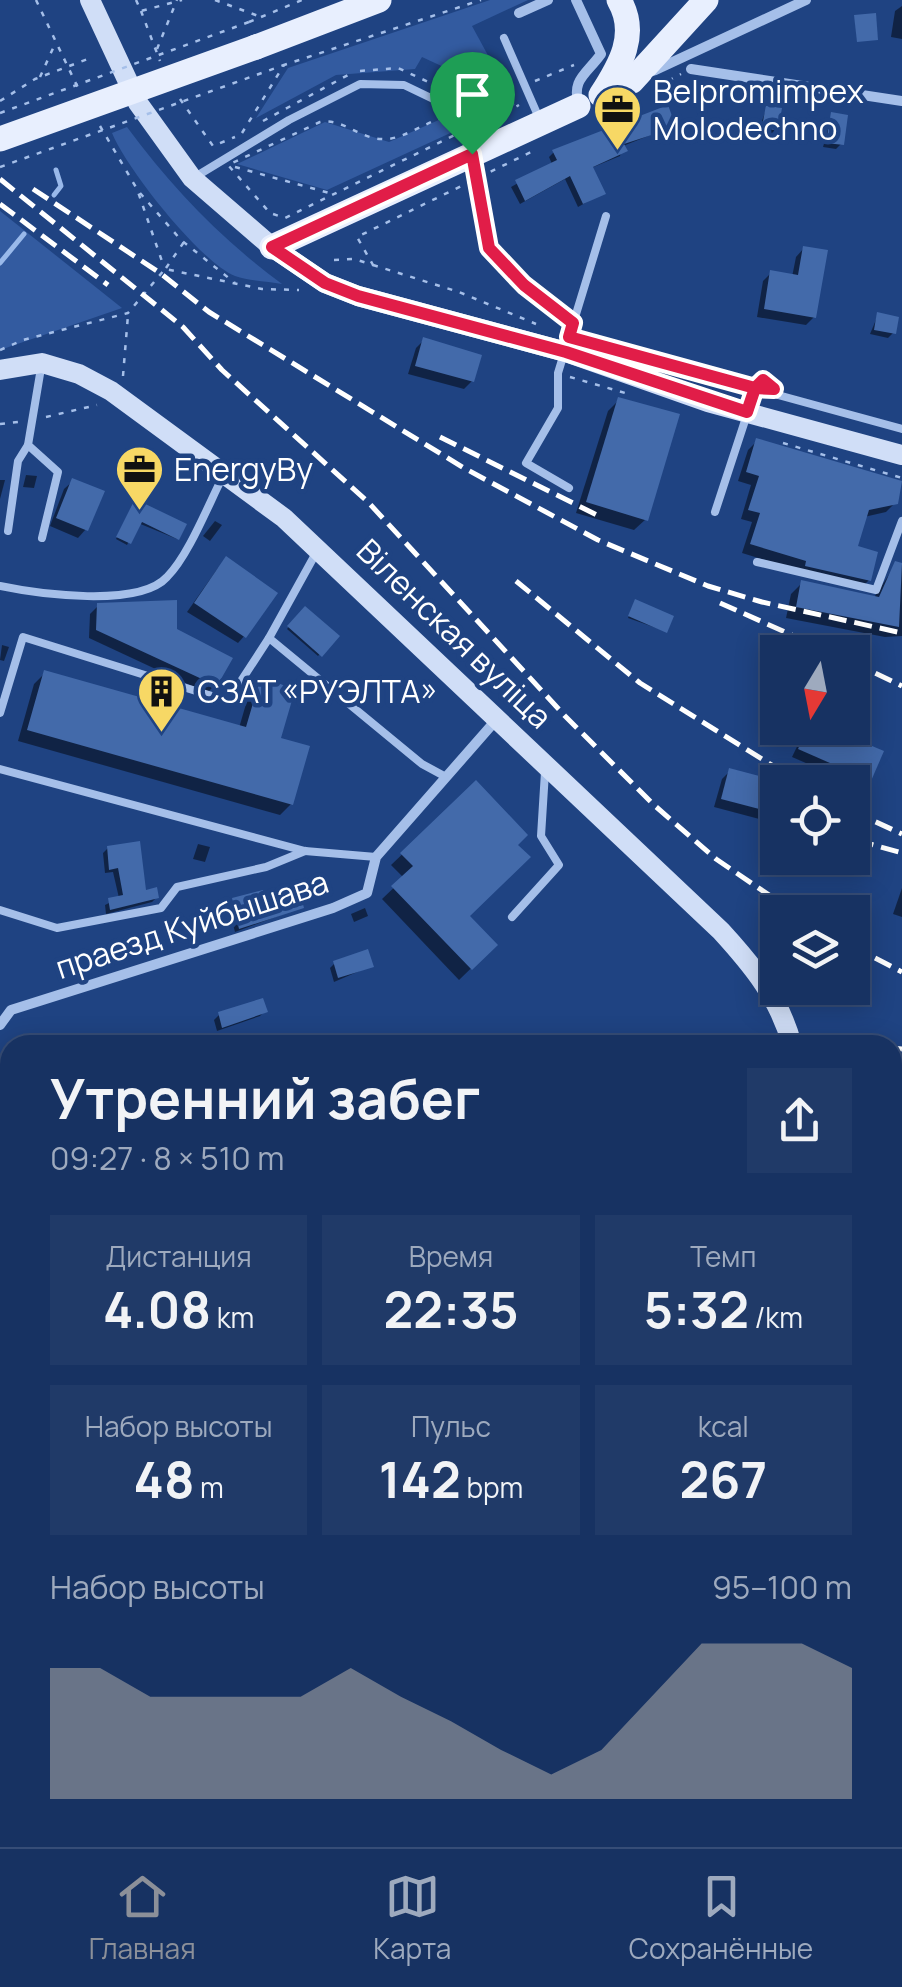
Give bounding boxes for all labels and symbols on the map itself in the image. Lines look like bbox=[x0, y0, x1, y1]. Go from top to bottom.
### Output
pin bbox=[430, 52, 515, 155]
place label: Belpromimpex Molodechno bbox=[653, 69, 864, 150]
office icon: Belpromimpex Molodechno bbox=[592, 84, 644, 152]
office icon: EnergyBy bbox=[113, 444, 165, 512]
place label: EnergyBy bbox=[174, 447, 313, 491]
street label: Віленская вуліца bbox=[348, 529, 562, 738]
north arrow bbox=[760, 635, 870, 745]
building icon: СЗАТ «РУЭЛТА» bbox=[136, 666, 188, 734]
place label: СЗАТ «РУЭЛТА» bbox=[197, 669, 438, 713]
street label: праезд Куйбышава bbox=[50, 859, 334, 989]

